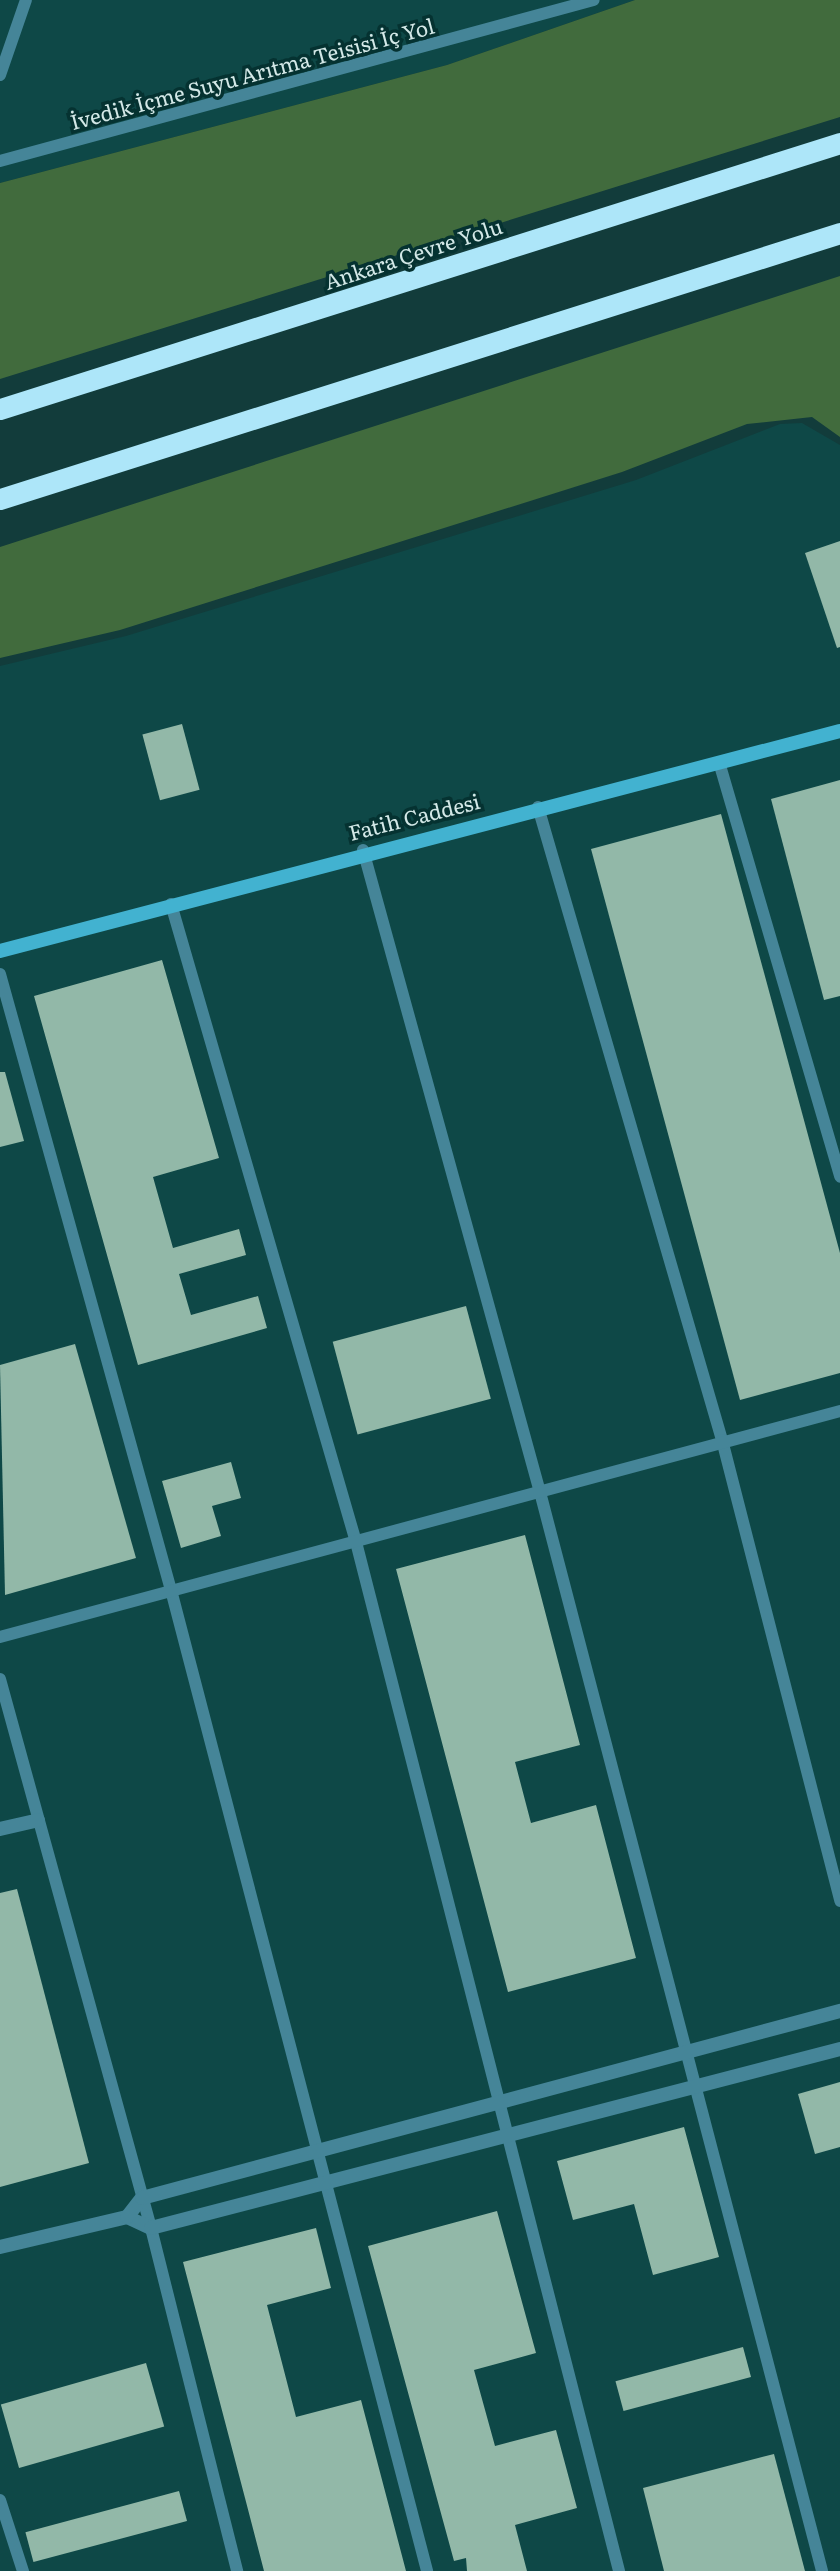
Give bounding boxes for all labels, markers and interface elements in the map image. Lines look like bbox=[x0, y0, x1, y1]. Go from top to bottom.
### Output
street label: İvedik İçme Suyu Arıtma Teisisi İç Yol bbox=[67, 12, 437, 134]
street label: Ankara Çevre Yolu bbox=[321, 212, 505, 294]
street label: Fatih Caddesi bbox=[346, 788, 482, 844]

